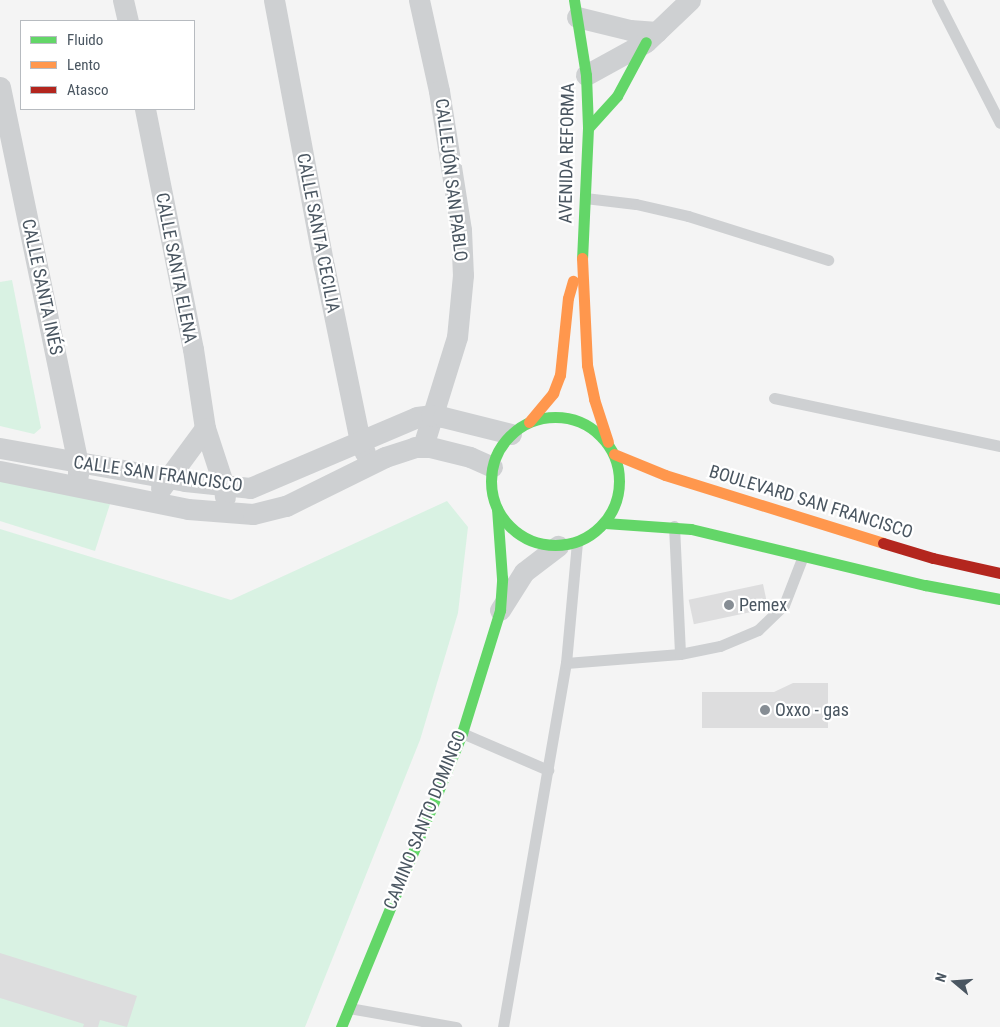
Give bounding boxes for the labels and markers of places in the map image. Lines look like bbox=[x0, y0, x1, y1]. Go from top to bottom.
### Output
place label: Pemex bbox=[739, 594, 787, 616]
marker: Pemex bbox=[723, 599, 735, 611]
place label: Oxxo - gas bbox=[775, 699, 849, 721]
marker: Oxxo - gas bbox=[759, 704, 771, 716]

